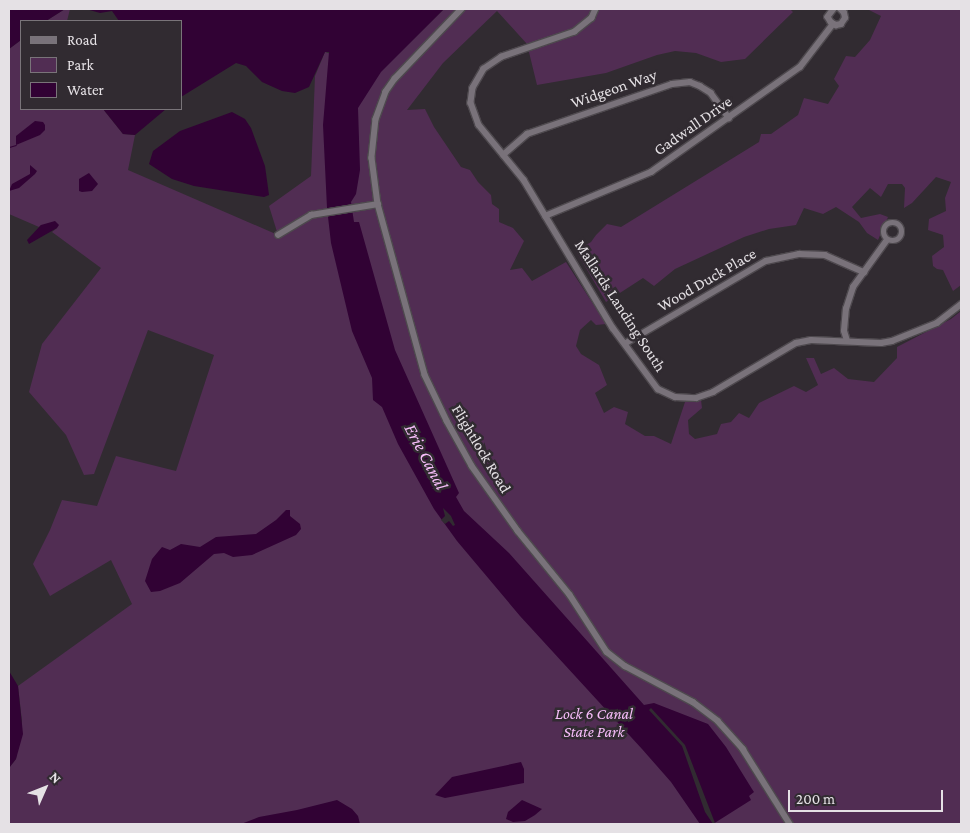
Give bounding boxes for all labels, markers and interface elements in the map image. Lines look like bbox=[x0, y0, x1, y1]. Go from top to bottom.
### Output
legend bbox=[20, 20, 182, 110]
text: Road bbox=[67, 32, 97, 48]
text: Park bbox=[67, 57, 94, 73]
street label: Widgeon Way bbox=[568, 65, 660, 113]
text: Water bbox=[67, 82, 104, 98]
street label: Gadwall Drive bbox=[650, 92, 736, 160]
street label: Mallards Landing South bbox=[570, 237, 670, 375]
street label: Wood Duck Place bbox=[654, 244, 760, 316]
street label: Flightlock Road bbox=[447, 401, 515, 497]
water label: Erie Canal bbox=[400, 420, 452, 494]
park label: Lock 6 Canal State Park bbox=[555, 704, 633, 742]
north arrow bbox=[20, 763, 70, 813]
text: N bbox=[47, 769, 65, 787]
scale bar bbox=[790, 780, 945, 812]
text: 200 m bbox=[796, 791, 835, 807]

